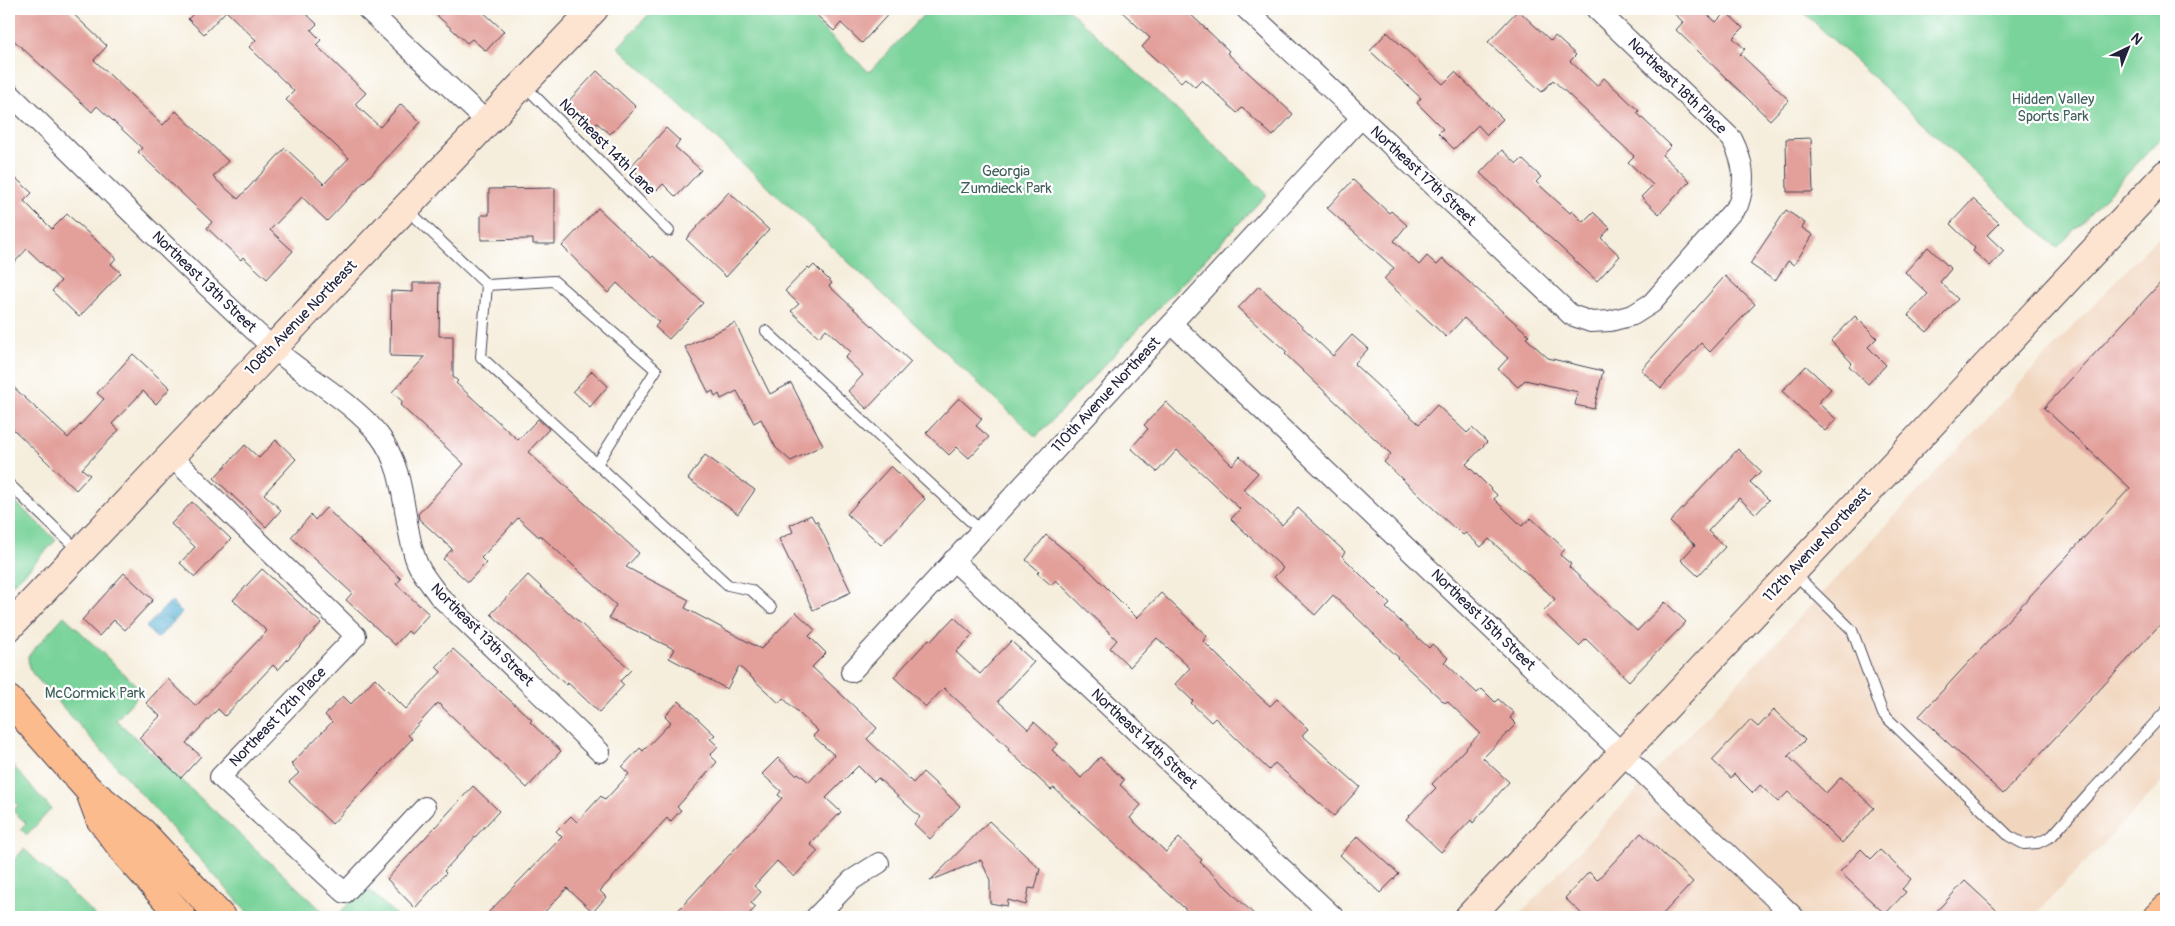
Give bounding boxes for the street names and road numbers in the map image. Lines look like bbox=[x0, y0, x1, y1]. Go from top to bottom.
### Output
street label: Northeast 18th Place bbox=[1623, 34, 1731, 139]
street label: Northeast 14th Lane bbox=[555, 95, 660, 200]
street label: Northeast 17th Street bbox=[1366, 122, 1481, 231]
street label: Northeast 13th Street bbox=[148, 227, 261, 338]
street label: 108th Avenue Northeast bbox=[241, 256, 362, 380]
street label: 110th Avenue Northeast bbox=[1047, 332, 1165, 457]
street label: 112th Avenue Northeast bbox=[1759, 483, 1876, 606]
street label: Northeast 15th Street bbox=[1427, 565, 1540, 675]
street label: Northeast 13th Street bbox=[426, 579, 538, 691]
street label: Northeast 12th Place bbox=[226, 663, 331, 771]
street label: Northeast 14th Street bbox=[1087, 685, 1202, 794]

